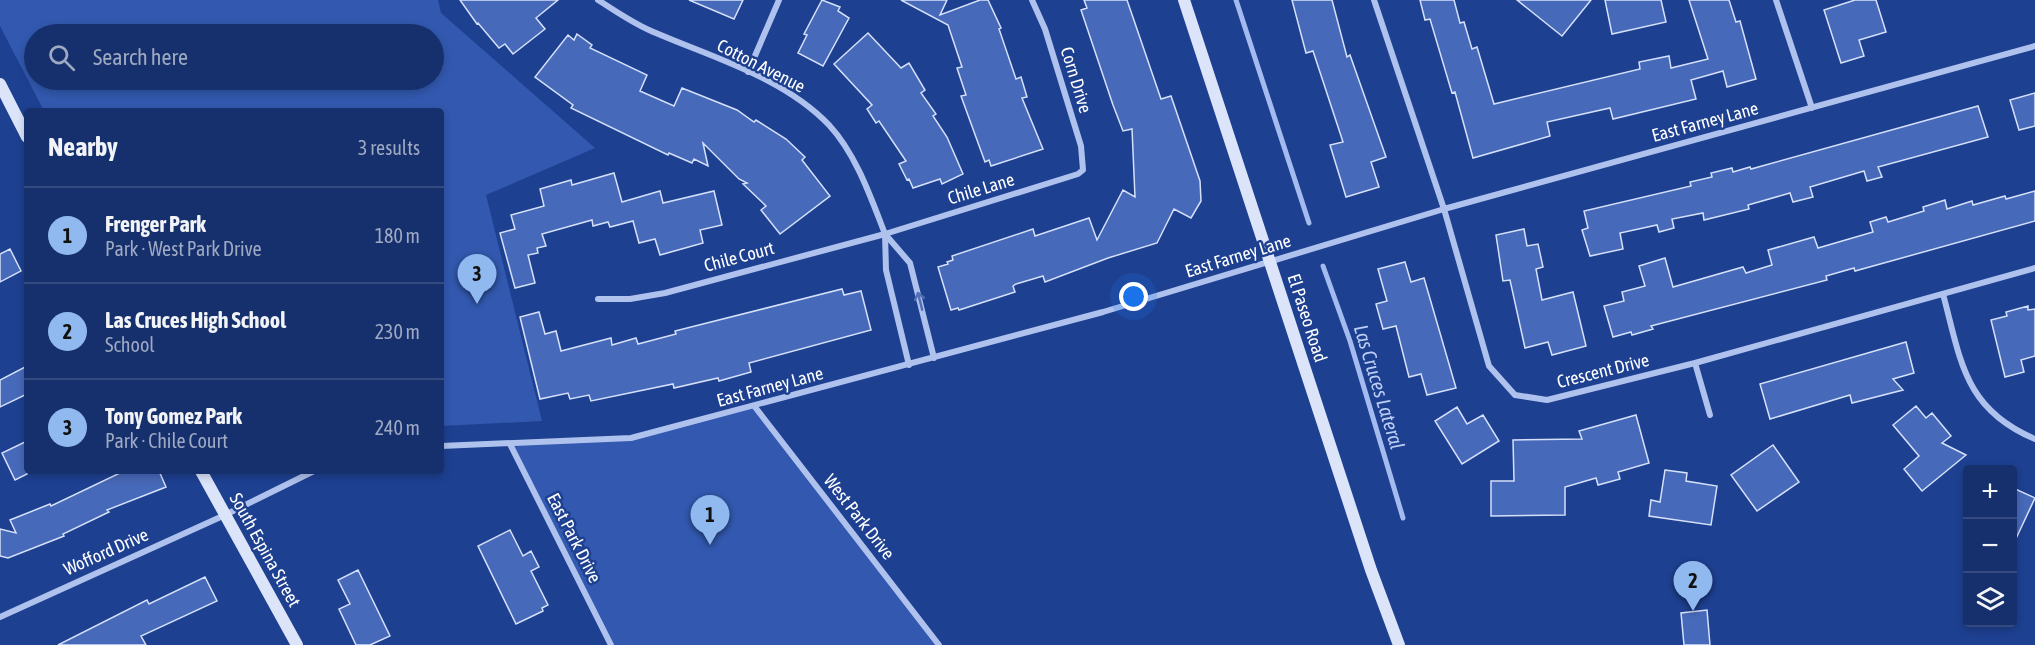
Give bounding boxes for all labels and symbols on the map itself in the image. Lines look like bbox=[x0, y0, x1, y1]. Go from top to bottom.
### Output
street label: Cotton Avenue bbox=[714, 34, 809, 97]
street label: Corn Drive bbox=[1056, 44, 1096, 115]
street label: East Farney Lane bbox=[1649, 97, 1760, 146]
street label: Chile Lane bbox=[945, 168, 1017, 209]
street label: East Farney Lane bbox=[1182, 229, 1293, 282]
street label: Chile Court bbox=[701, 237, 776, 276]
pin: 3 bbox=[458, 254, 496, 304]
street label: El Paseo Road bbox=[1283, 271, 1332, 365]
your location bbox=[1119, 282, 1148, 311]
one-way arrow bbox=[913, 292, 925, 311]
water label: Las Cruces Lateral bbox=[1350, 322, 1409, 452]
street label: Crescent Drive bbox=[1555, 349, 1651, 392]
street label: East Farney Lane bbox=[714, 362, 825, 411]
street label: West Park Drive bbox=[820, 470, 899, 563]
street label: South Espina Street bbox=[226, 489, 305, 610]
street label: East Park Drive bbox=[543, 490, 606, 586]
pin: 1 bbox=[690, 496, 730, 545]
street label: Wofford Drive bbox=[60, 524, 151, 580]
pin: 2 bbox=[1674, 562, 1712, 611]

